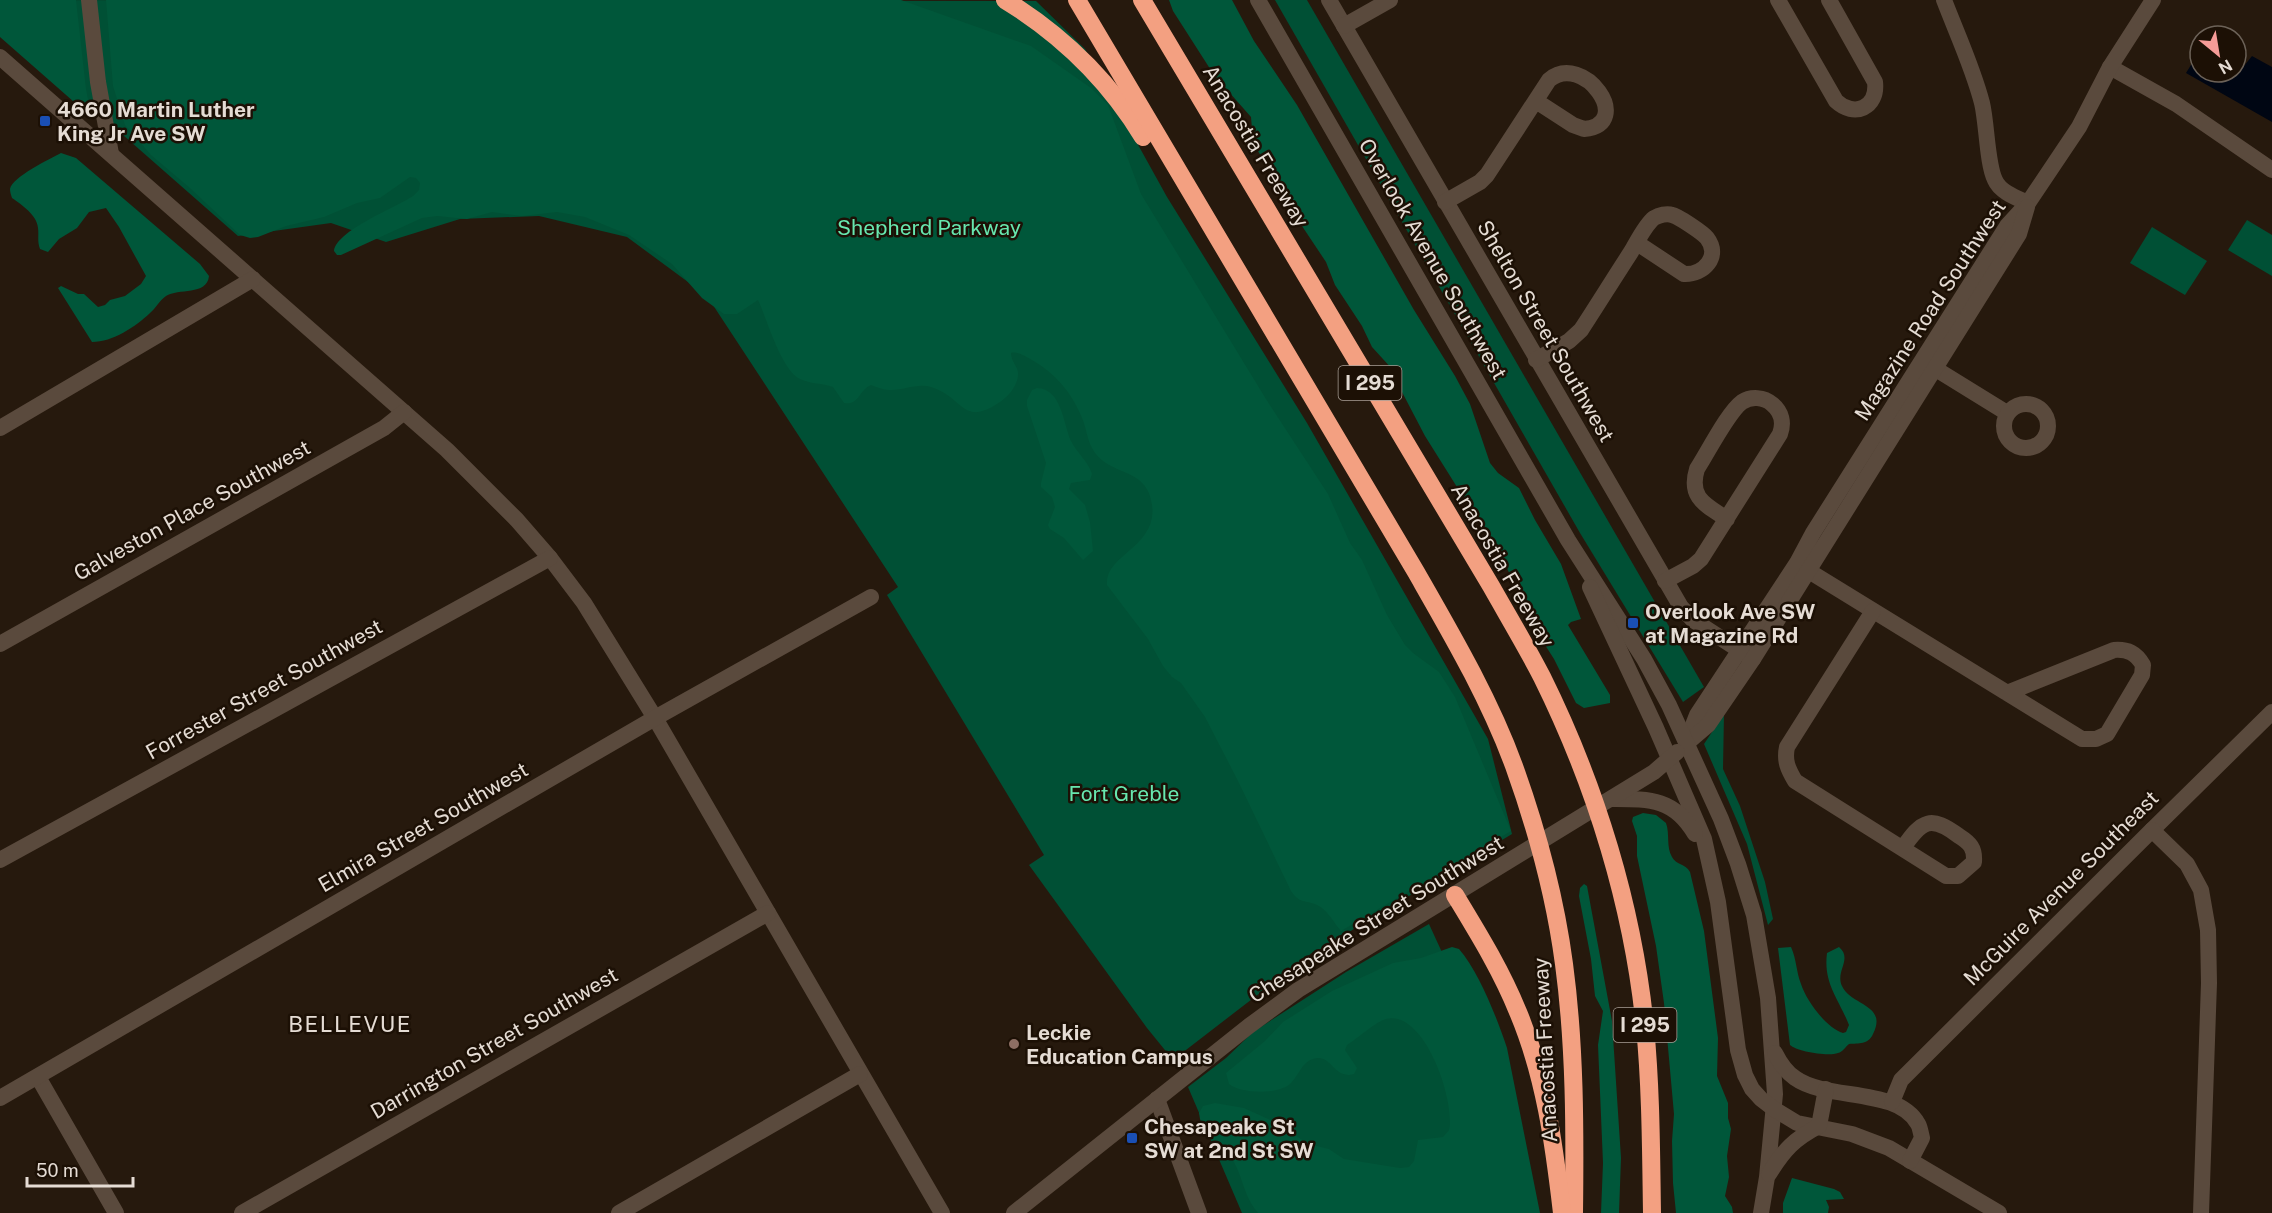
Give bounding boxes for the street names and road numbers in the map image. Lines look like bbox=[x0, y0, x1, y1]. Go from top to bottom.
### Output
street label: Anacostia Freeway bbox=[1198, 60, 1314, 232]
street label: Overlook Avenue Southwest bbox=[1354, 134, 1512, 384]
street label: Magazine Road Southwest bbox=[1849, 195, 2011, 425]
street label: Shelton Street Southwest bbox=[1472, 216, 1620, 446]
road number: I 295 bbox=[1338, 366, 1402, 400]
street label: Galveston Place Southwest bbox=[69, 434, 315, 586]
street label: Anacostia Freeway bbox=[1446, 479, 1560, 651]
street label: Forrester Street Southwest bbox=[141, 613, 387, 765]
street label: Elmira Street Southwest bbox=[314, 757, 532, 897]
street label: McGuire Avenue Southeast bbox=[1958, 785, 2164, 991]
street label: Chesapeake Street Southwest bbox=[1244, 830, 1508, 1008]
street label: Anacostia Freeway bbox=[1528, 957, 1562, 1143]
street label: Darrington Street Southwest bbox=[366, 962, 622, 1124]
road number: I 295 bbox=[1614, 1008, 1676, 1042]

